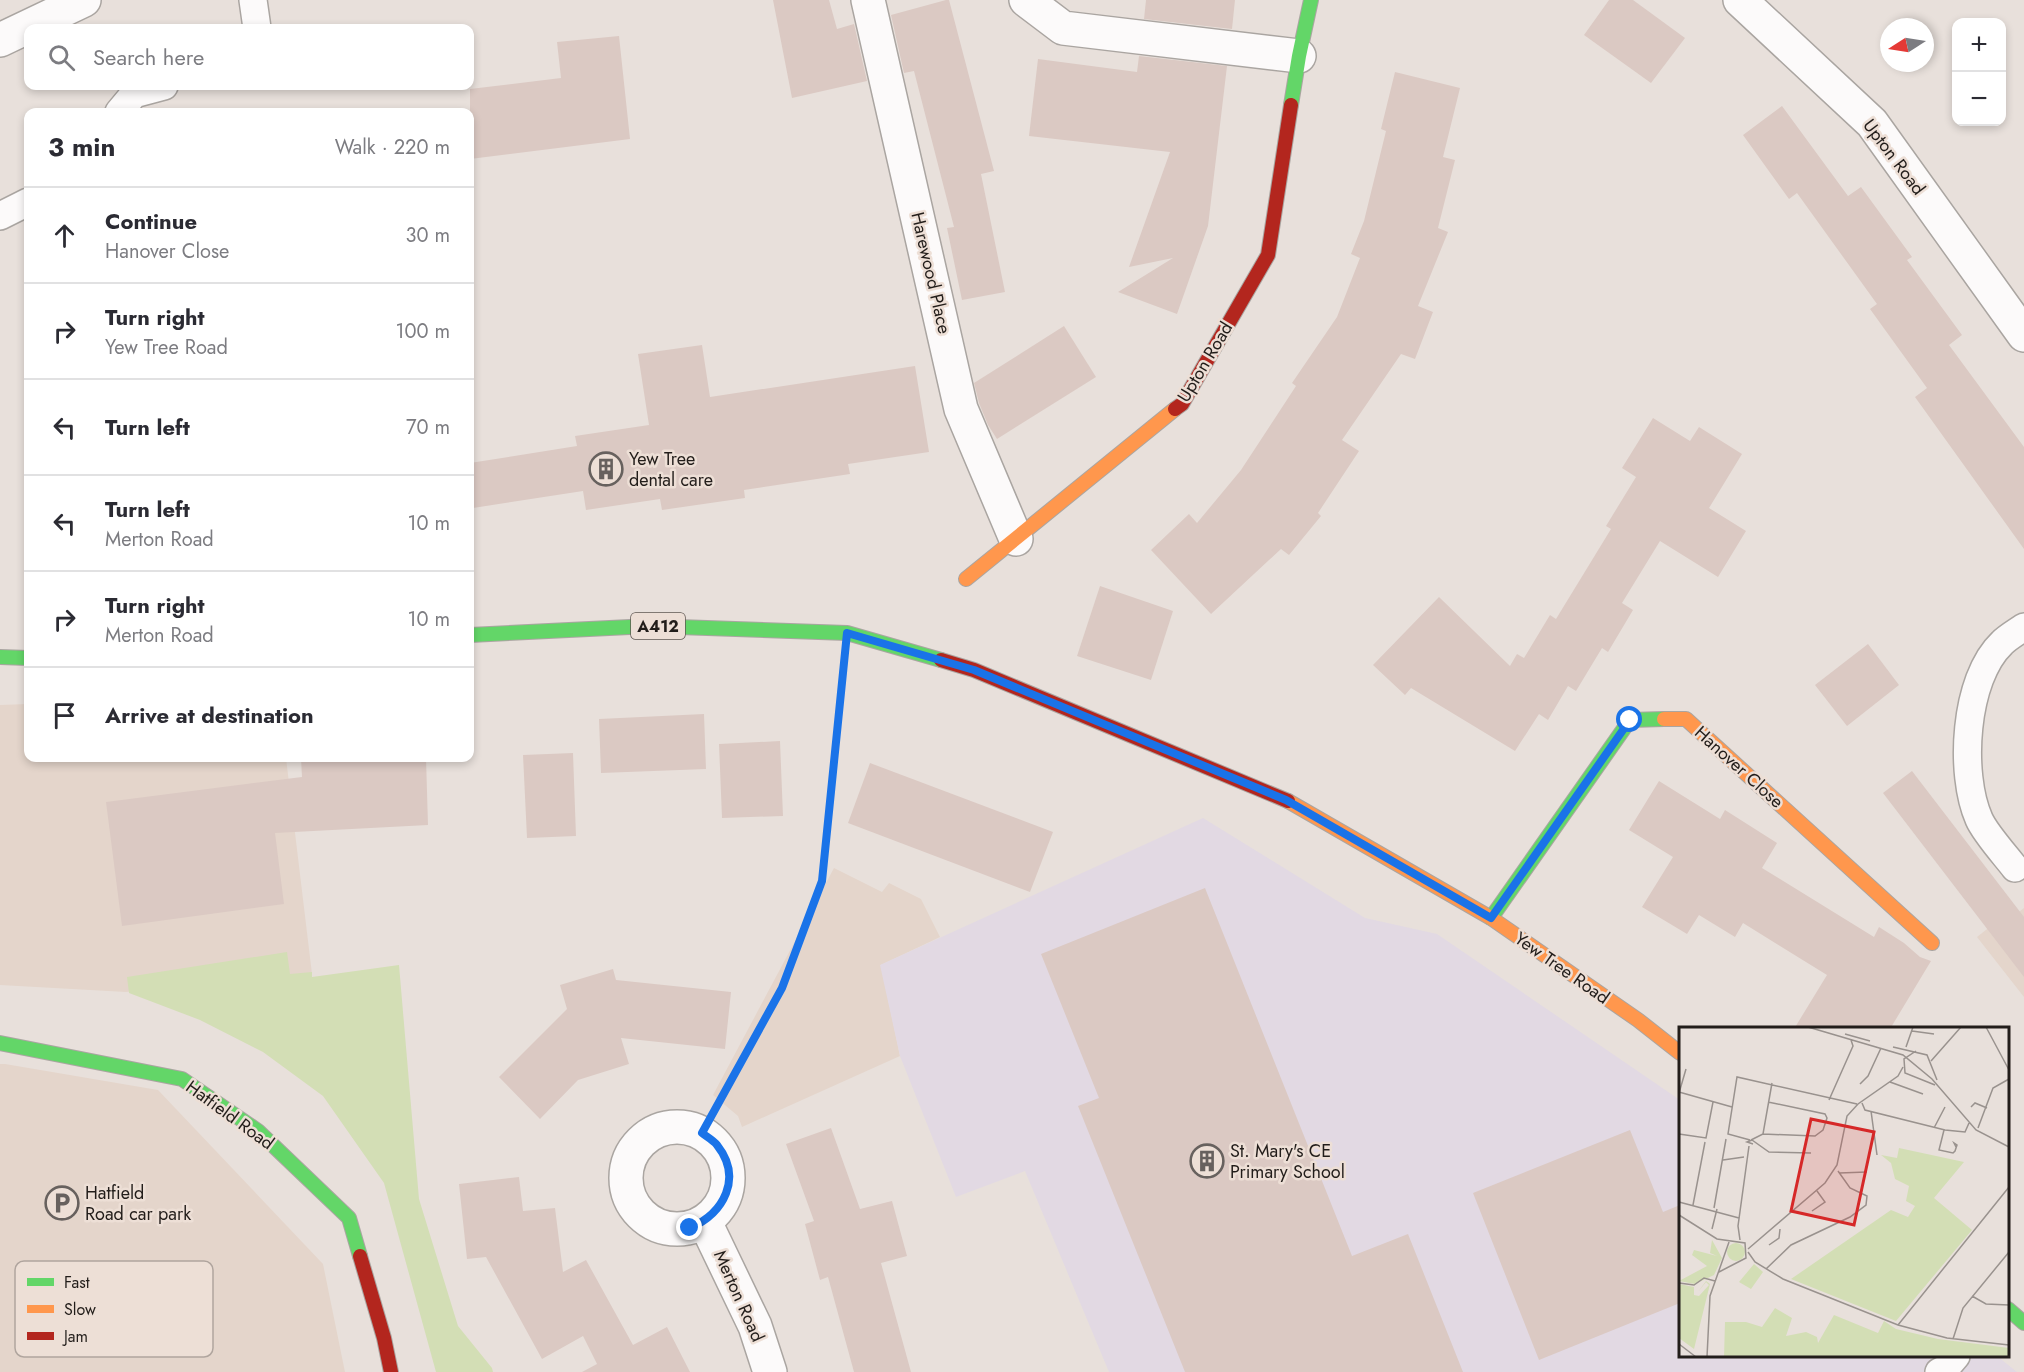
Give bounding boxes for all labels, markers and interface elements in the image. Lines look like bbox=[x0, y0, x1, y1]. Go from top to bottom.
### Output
north arrow bbox=[1880, 18, 1934, 72]
map controls bbox=[1952, 18, 2006, 126]
button: + bbox=[1952, 18, 2006, 72]
search box bbox=[24, 24, 474, 90]
icon: search bbox=[45, 41, 78, 74]
text: Search here bbox=[93, 41, 204, 73]
button: − bbox=[1952, 72, 2006, 126]
street label: Upton Road bbox=[1857, 113, 1931, 201]
text: 3 min bbox=[48, 128, 115, 166]
text: Walk · 220 m bbox=[335, 133, 450, 162]
text: Continue bbox=[105, 205, 197, 237]
street label: Harewood Place bbox=[904, 210, 958, 336]
icon: ahead bbox=[48, 219, 81, 252]
text: 30 m bbox=[405, 221, 450, 250]
text: Hanover Close bbox=[105, 237, 229, 266]
text: Turn right bbox=[105, 301, 205, 333]
icon: right bbox=[48, 315, 81, 348]
text: 100 m bbox=[395, 317, 450, 346]
street label: Upton Road bbox=[1171, 317, 1239, 407]
text: Yew Tree Road bbox=[105, 333, 228, 362]
icon: left bbox=[48, 411, 81, 444]
text: Turn left bbox=[105, 411, 190, 443]
text: 70 m bbox=[406, 413, 450, 442]
place label: Yew Tree dental care bbox=[629, 446, 713, 493]
building icon: Yew Tree dental care bbox=[588, 451, 624, 487]
text: Turn left bbox=[105, 493, 190, 525]
icon: left bbox=[48, 507, 81, 540]
text: 10 m bbox=[407, 509, 450, 538]
text: Merton Road bbox=[105, 525, 214, 554]
text: Turn right bbox=[105, 589, 205, 621]
icon: right bbox=[48, 603, 81, 636]
text: 10 m bbox=[407, 605, 450, 634]
road number: A412 bbox=[631, 613, 685, 639]
text: Merton Road bbox=[105, 621, 214, 650]
icon: arrive bbox=[48, 699, 81, 732]
text: Arrive at destination bbox=[105, 699, 314, 731]
route start bbox=[1616, 706, 1642, 732]
street label: Hanover Close bbox=[1689, 720, 1789, 814]
street label: Yew Tree Road bbox=[1509, 926, 1615, 1010]
inset map bbox=[1679, 1027, 2009, 1357]
street label: Hatfield Road bbox=[180, 1074, 280, 1156]
place label: St. Mary's CE Primary School bbox=[1230, 1138, 1345, 1185]
building icon: St. Mary's CE Primary School bbox=[1189, 1143, 1225, 1179]
place label: Hatfield Road car park bbox=[85, 1180, 191, 1227]
parking icon: Hatfield Road car park bbox=[44, 1185, 80, 1221]
route end bbox=[676, 1214, 702, 1240]
street label: Merton Road bbox=[707, 1246, 771, 1346]
legend bbox=[15, 1261, 213, 1357]
text: Fast bbox=[64, 1271, 90, 1294]
text: Slow bbox=[64, 1298, 96, 1321]
text: Jam bbox=[62, 1325, 88, 1348]

